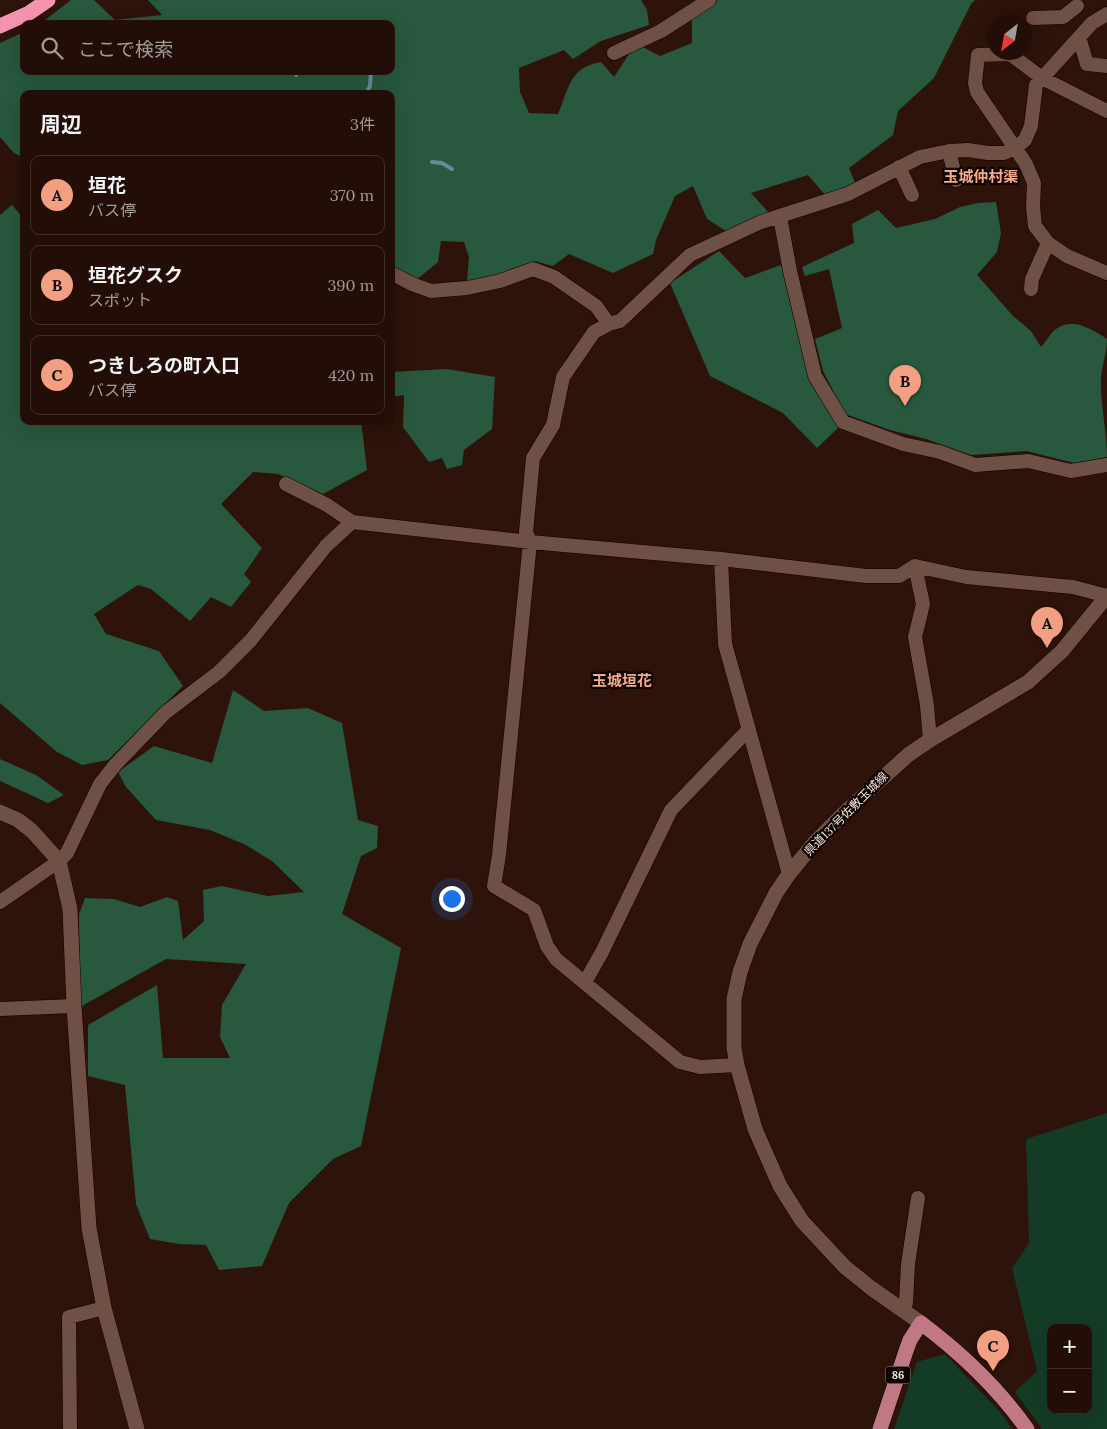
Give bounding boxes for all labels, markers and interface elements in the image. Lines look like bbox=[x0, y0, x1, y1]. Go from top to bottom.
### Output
north arrow bbox=[987, 15, 1032, 60]
search box bbox=[20, 20, 395, 75]
icon: search bbox=[38, 34, 66, 62]
text: ここで検索 bbox=[78, 37, 173, 61]
text: 周辺 bbox=[40, 111, 82, 138]
text: 3件 bbox=[350, 114, 375, 134]
district label: 玉城仲村渠 bbox=[943, 167, 1019, 186]
text: 垣花 bbox=[88, 173, 126, 197]
text: A bbox=[52, 185, 62, 205]
text: 370 m bbox=[330, 185, 374, 205]
text: バス停 bbox=[88, 200, 136, 220]
text: 垣花グスク bbox=[88, 263, 183, 287]
text: B bbox=[52, 275, 62, 295]
text: 390 m bbox=[327, 275, 374, 295]
text: スポット bbox=[88, 290, 152, 310]
text: つきしろの町入口 bbox=[88, 353, 240, 377]
text: C bbox=[51, 365, 63, 385]
text: 420 m bbox=[328, 365, 374, 385]
pin: B bbox=[889, 365, 921, 406]
text: バス停 bbox=[88, 380, 136, 400]
pin: A bbox=[1031, 607, 1063, 648]
district label: 玉城垣花 bbox=[592, 671, 652, 690]
street label: 県道137号佐敷玉城線 bbox=[801, 769, 891, 859]
your location bbox=[439, 886, 465, 912]
map controls bbox=[1047, 1324, 1092, 1414]
button: + bbox=[1047, 1324, 1092, 1369]
pin: C bbox=[977, 1330, 1009, 1371]
road number: 86 bbox=[886, 1366, 910, 1384]
button: − bbox=[1047, 1369, 1092, 1414]

